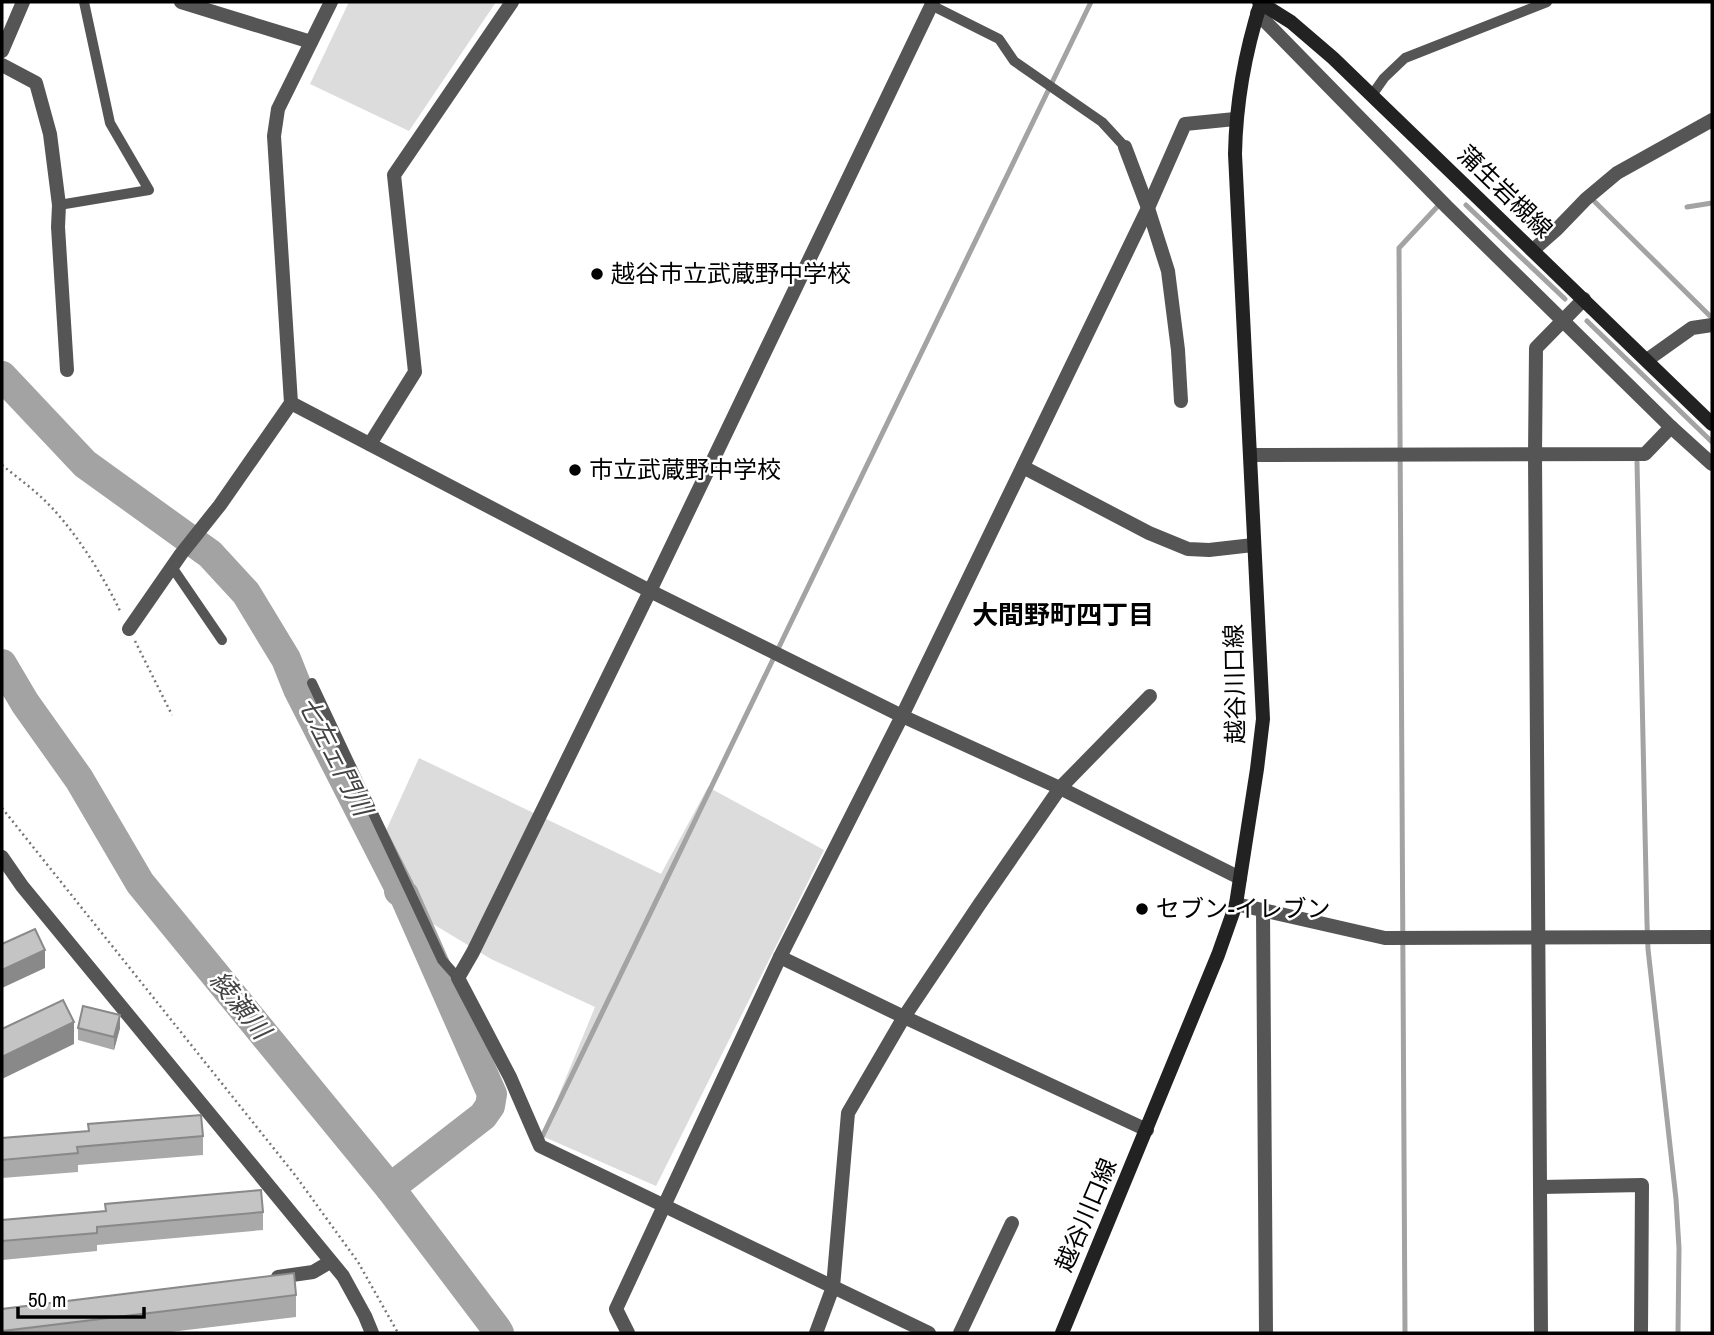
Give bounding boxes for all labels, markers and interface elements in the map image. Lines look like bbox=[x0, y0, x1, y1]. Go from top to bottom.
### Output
street label: 蒲生岩槻線 bbox=[1451, 138, 1560, 244]
place label: 越谷市立武蔵野中学校 bbox=[611, 257, 851, 289]
marker: 越谷市立武蔵野中学校 bbox=[589, 266, 605, 282]
place label: 市立武蔵野中学校 bbox=[589, 453, 781, 485]
marker: 市立武蔵野中学校 bbox=[567, 462, 583, 478]
district label: 大間野町四丁目 bbox=[972, 597, 1154, 632]
street label: 越谷川口線 bbox=[1217, 624, 1251, 744]
water label: 七左ェ門川 bbox=[290, 690, 382, 824]
place label: セブン-イレブン bbox=[1156, 892, 1331, 924]
marker: セブン-イレブン bbox=[1134, 901, 1150, 917]
water label: 綾瀬川 bbox=[202, 963, 280, 1048]
street label: 越谷川口線 bbox=[1047, 1153, 1123, 1276]
scale bar bbox=[18, 1276, 144, 1320]
text: 50 m bbox=[28, 1285, 66, 1314]

